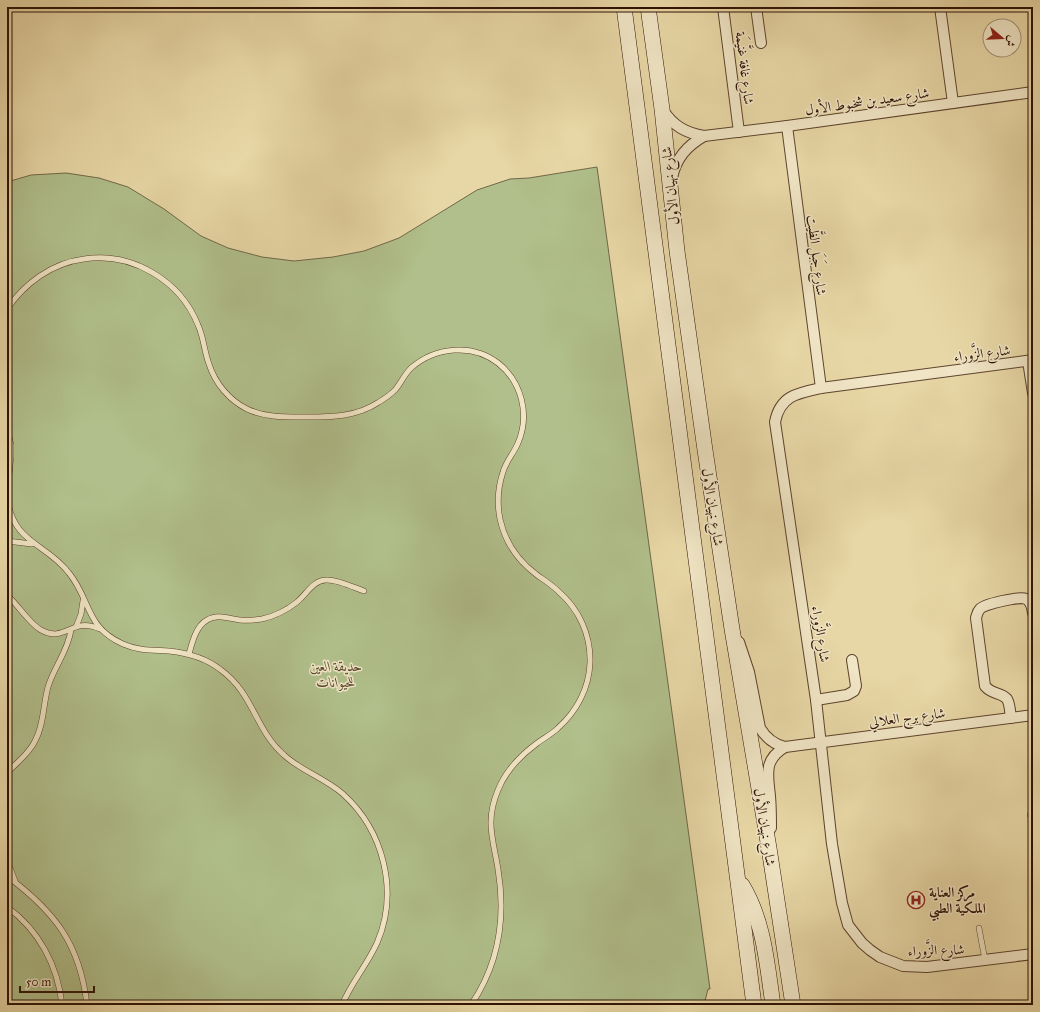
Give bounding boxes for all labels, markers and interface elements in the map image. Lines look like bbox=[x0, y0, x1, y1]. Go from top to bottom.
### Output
north arrow bbox=[982, 18, 1022, 58]
street label: شارع غافة غنَّيمَة bbox=[729, 30, 761, 106]
text: ش bbox=[1003, 34, 1019, 48]
street label: شارع سعيد بن شخبوط الأول bbox=[804, 82, 931, 122]
street label: شارع نهيان الأول bbox=[656, 146, 686, 226]
street label: شارع جَبَل الظَّيت bbox=[800, 213, 834, 297]
street label: شارع الزَّوراء bbox=[952, 338, 1012, 368]
street label: شارع نهيان الأول bbox=[695, 467, 729, 548]
street label: شارع الزَّوراء bbox=[805, 604, 837, 664]
park label: حديقة العين للحيوانات bbox=[310, 658, 362, 691]
street label: شارع برج العلالي bbox=[868, 704, 947, 735]
street label: شارع نهيان الأول bbox=[747, 787, 781, 868]
place label: مركز العناية الملكية الطبي bbox=[929, 884, 986, 922]
hospital icon: مركز العناية الملكية الطبي bbox=[906, 890, 926, 910]
street label: شارع الزَّوراء bbox=[907, 937, 965, 963]
scale bar bbox=[20, 968, 94, 994]
text: 50 m bbox=[26, 975, 51, 989]

